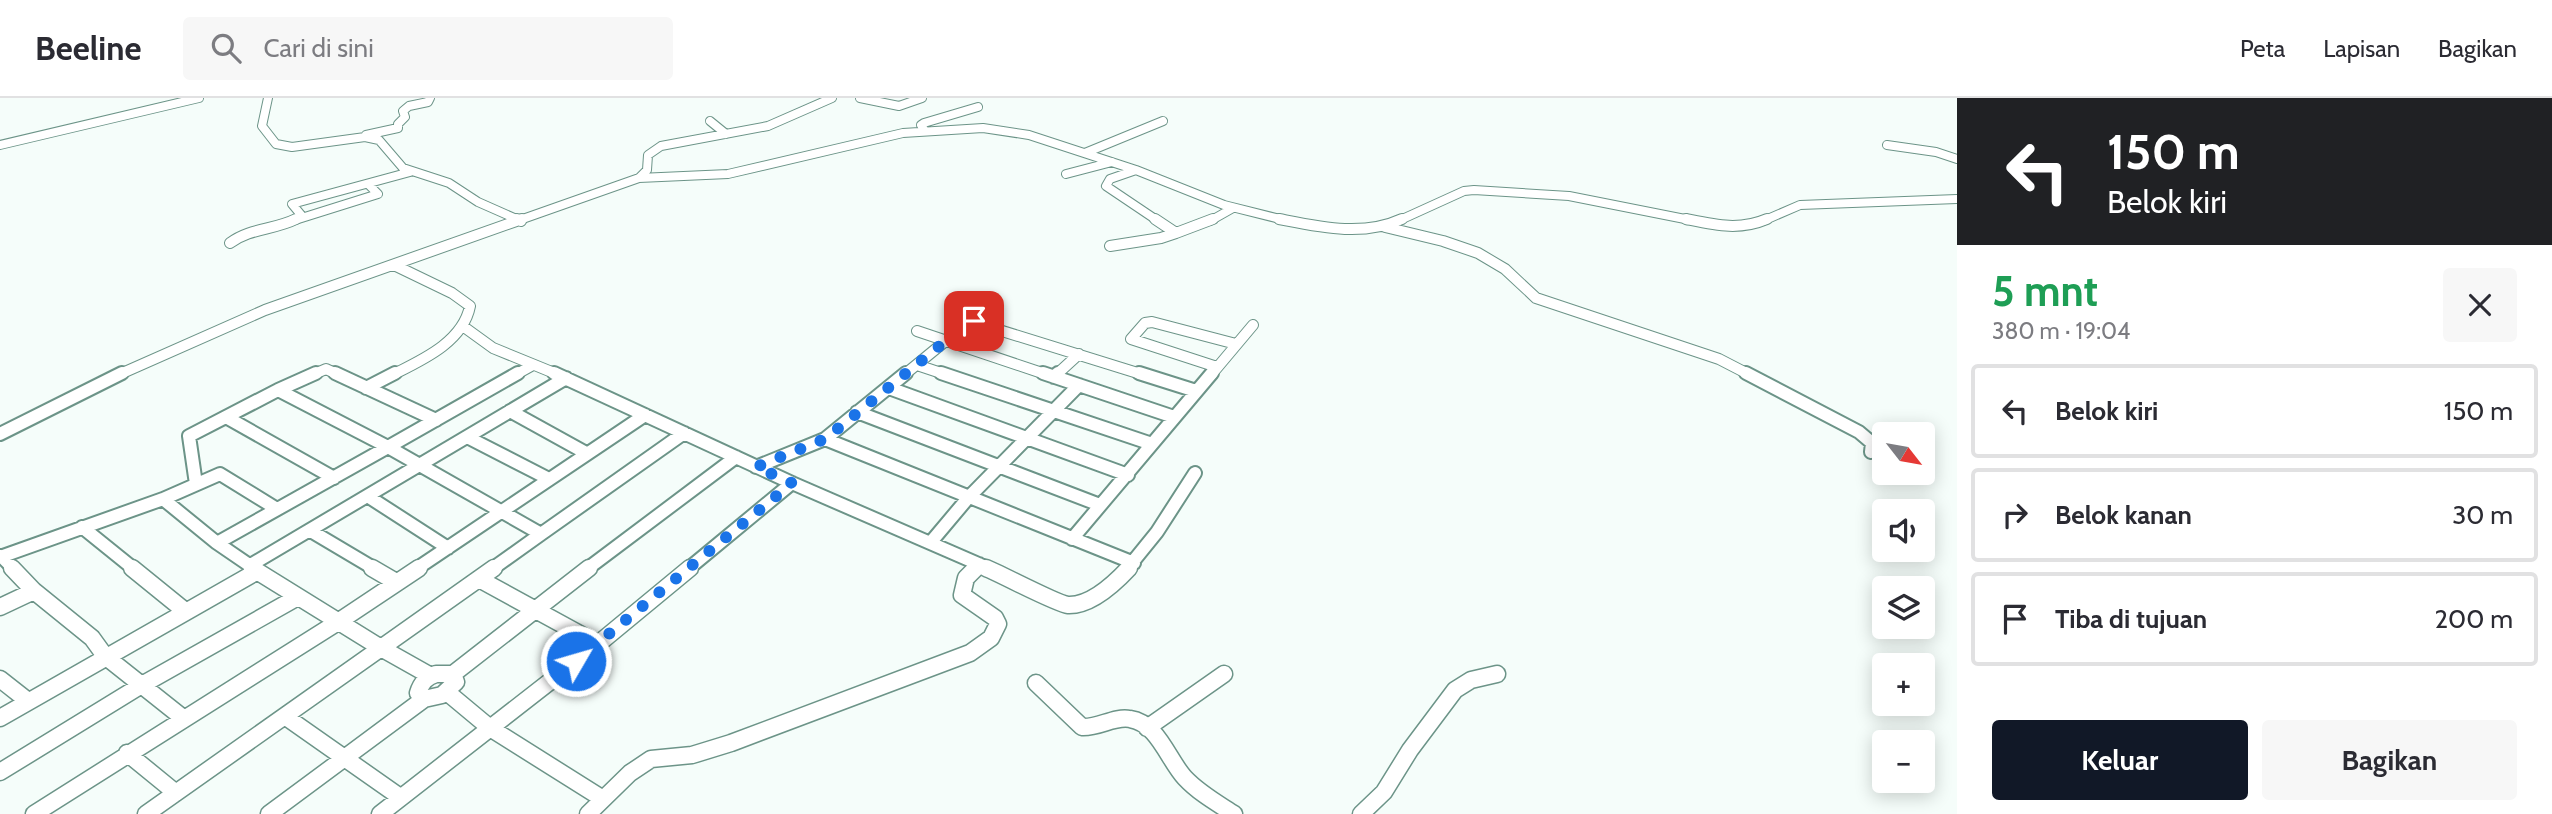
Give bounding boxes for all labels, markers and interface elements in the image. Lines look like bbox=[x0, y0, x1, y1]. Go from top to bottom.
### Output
search box bbox=[183, 17, 673, 80]
text: Beeline bbox=[35, 28, 141, 68]
icon: search bbox=[207, 29, 245, 67]
text: Cari di sini bbox=[263, 32, 374, 64]
text: Peta bbox=[2240, 34, 2285, 63]
text: Lapisan bbox=[2323, 34, 2400, 63]
text: Bagikan bbox=[2438, 34, 2517, 63]
text: 150 m bbox=[2107, 122, 2240, 181]
icon: left bbox=[1992, 126, 2083, 217]
text: Belok kiri bbox=[2107, 182, 2227, 221]
text: 5 mnt bbox=[1992, 265, 2098, 317]
button: close bbox=[2443, 268, 2517, 342]
pin bbox=[944, 291, 1004, 351]
icon: arrive bbox=[955, 302, 993, 340]
text: 380 m · 19:04 bbox=[1992, 317, 2130, 345]
icon: left bbox=[1996, 392, 2034, 430]
text: Belok kiri bbox=[2055, 395, 2158, 427]
text: 150 m bbox=[2444, 395, 2513, 427]
north arrow bbox=[1872, 422, 1936, 485]
map controls bbox=[1872, 422, 1935, 793]
icon: right bbox=[1996, 496, 2034, 534]
button: sound bbox=[1872, 499, 1935, 562]
text: Belok kanan bbox=[2055, 499, 2192, 531]
text: 30 m bbox=[2452, 499, 2513, 531]
button: layers bbox=[1872, 576, 1935, 639]
icon: arrive bbox=[1996, 600, 2034, 638]
text: Tiba di tujuan bbox=[2055, 603, 2207, 635]
text: 200 m bbox=[2434, 603, 2513, 635]
position arrow bbox=[539, 624, 613, 698]
button: + bbox=[1872, 653, 1935, 716]
button: Keluar bbox=[1992, 720, 2248, 800]
button: Bagikan bbox=[2262, 720, 2517, 800]
button: − bbox=[1872, 730, 1935, 793]

